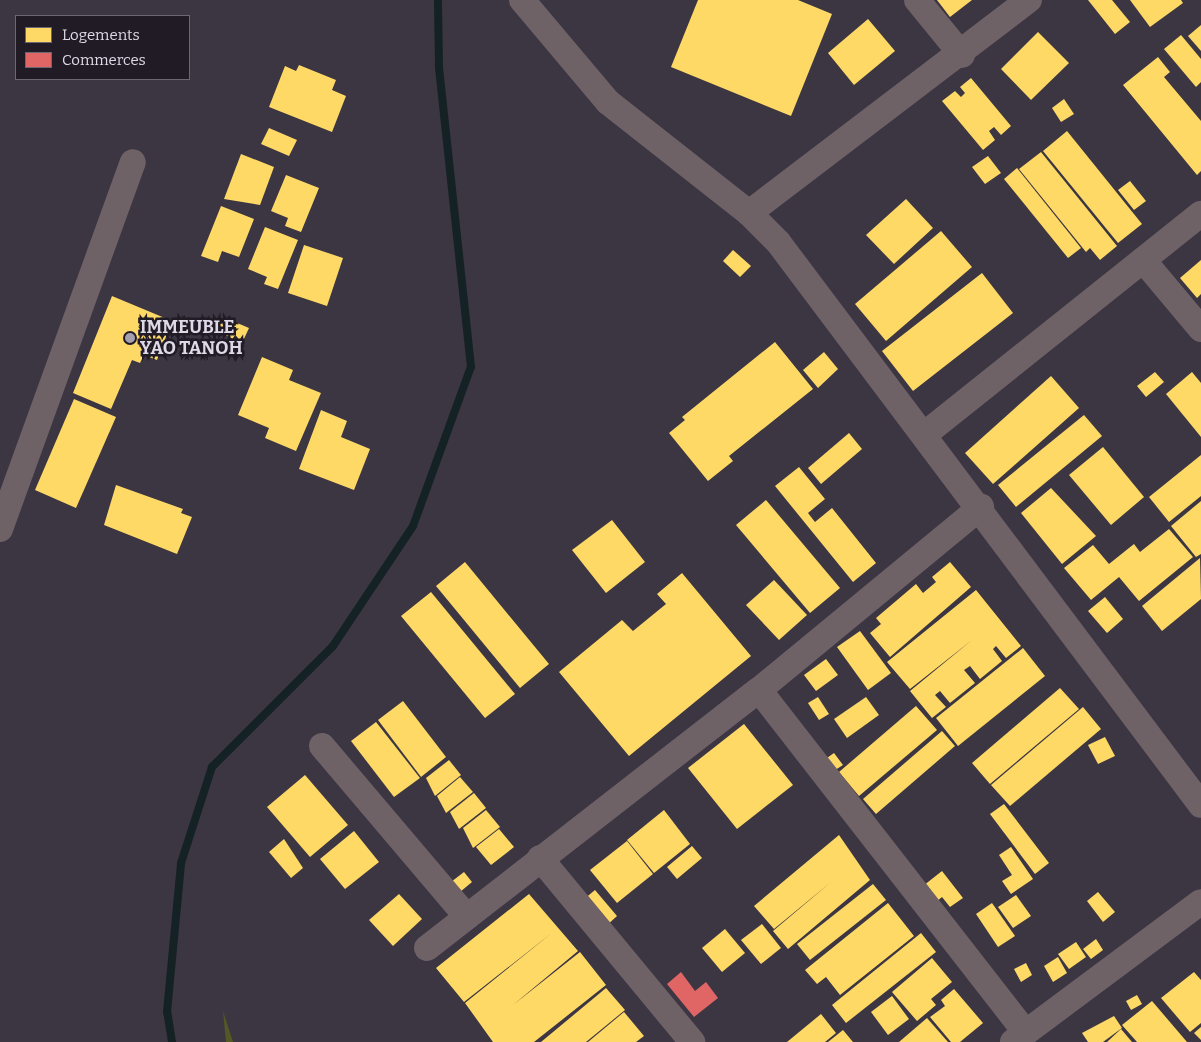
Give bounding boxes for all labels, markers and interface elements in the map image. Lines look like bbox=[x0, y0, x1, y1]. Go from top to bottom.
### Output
legend bbox=[15, 15, 190, 80]
text: Logements bbox=[62, 26, 140, 44]
text: Commerces bbox=[62, 51, 146, 69]
place label: IMMEUBLE YAO TANOH bbox=[140, 317, 243, 359]
marker: IMMEUBLE YAO TANOH bbox=[124, 332, 136, 344]

